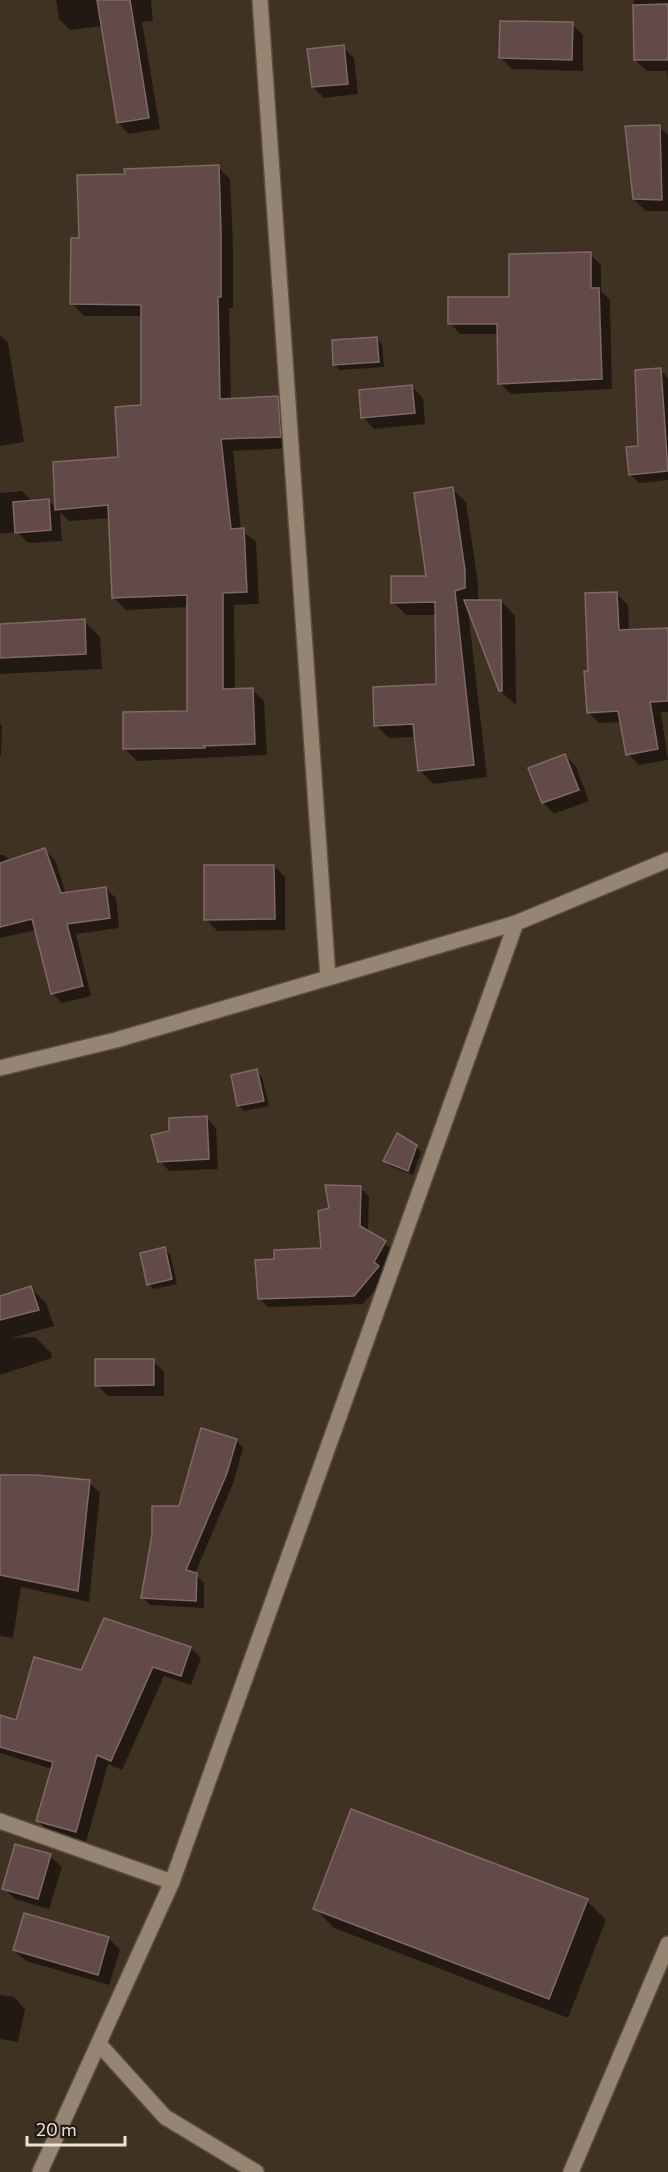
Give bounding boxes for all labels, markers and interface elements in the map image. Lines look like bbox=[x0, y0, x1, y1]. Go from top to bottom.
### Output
scale bar bbox=[27, 2109, 124, 2147]
text: 20 m bbox=[36, 2118, 77, 2140]

